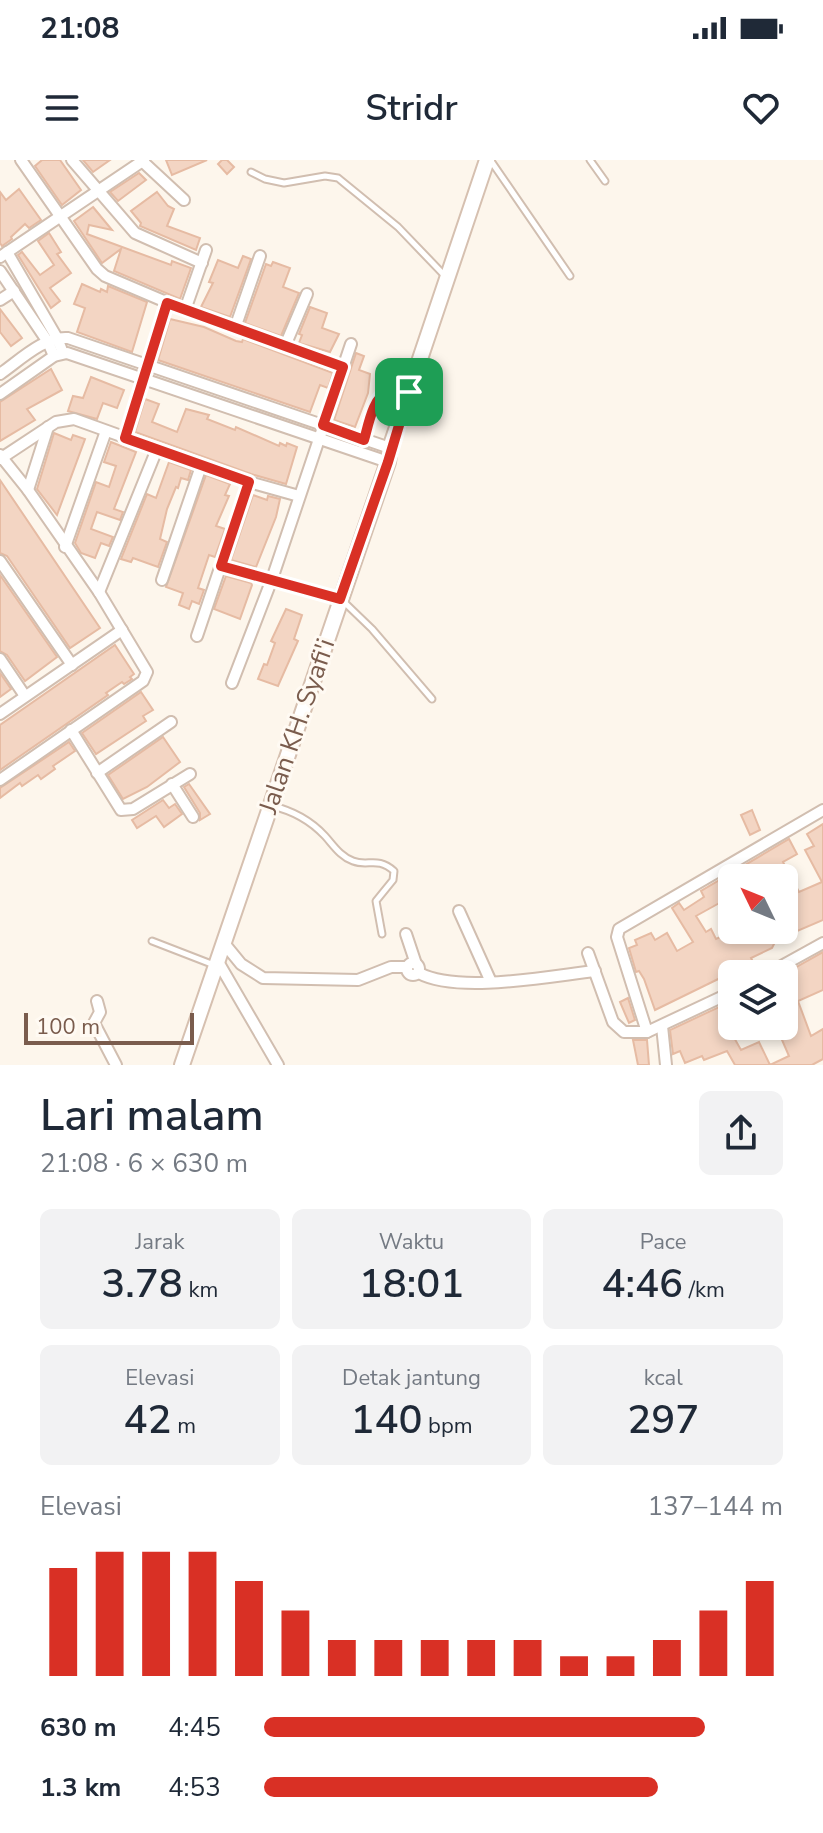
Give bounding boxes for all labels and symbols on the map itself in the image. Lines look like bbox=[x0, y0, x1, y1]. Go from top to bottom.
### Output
pin bbox=[375, 358, 443, 426]
street label: Jalan KH. Syafi'i bbox=[250, 634, 343, 819]
north arrow bbox=[718, 864, 798, 944]
scale bar bbox=[24, 1009, 194, 1045]

